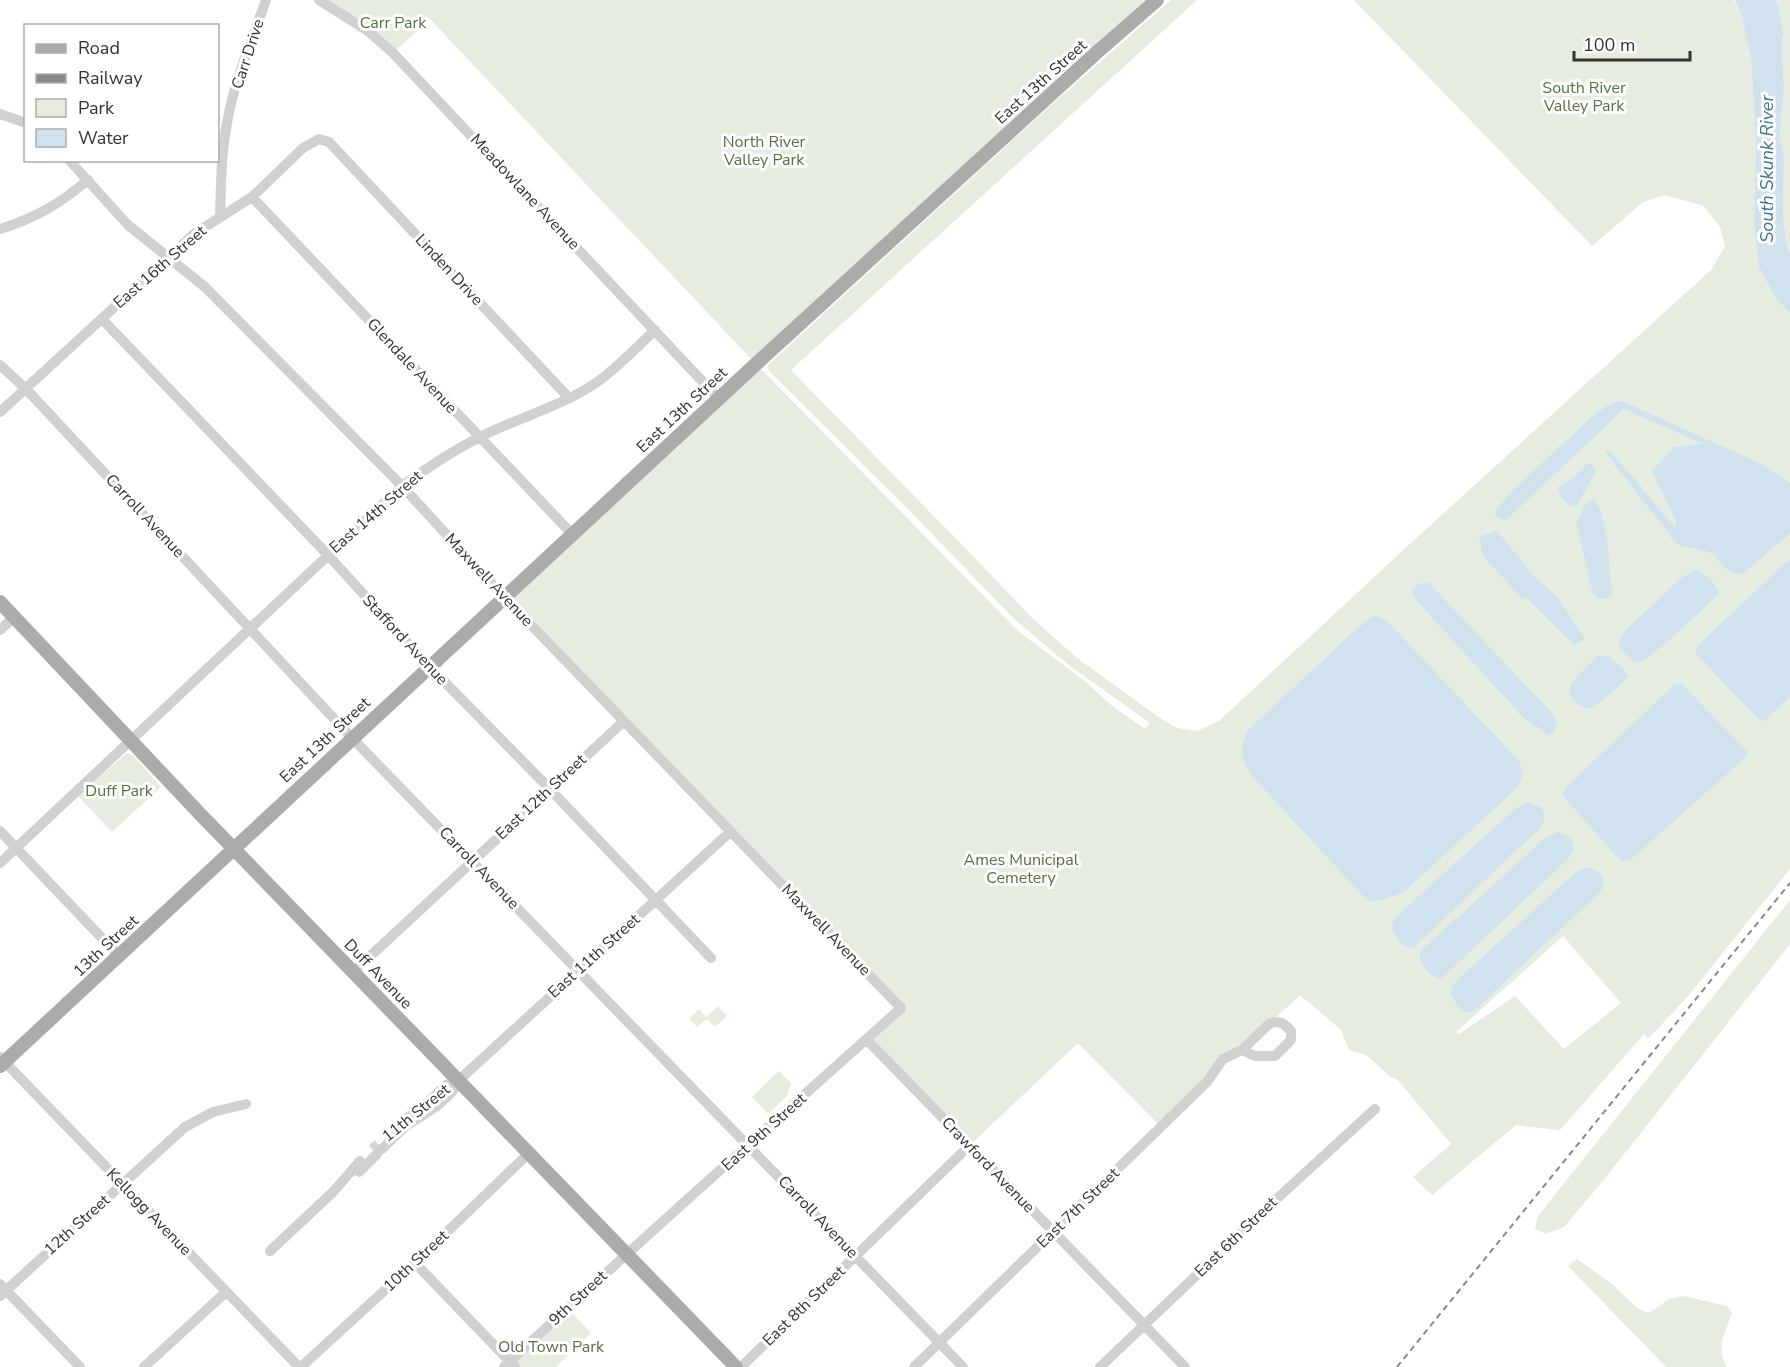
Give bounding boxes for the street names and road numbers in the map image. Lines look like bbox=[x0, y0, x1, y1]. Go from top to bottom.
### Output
street label: Carr Drive bbox=[226, 16, 270, 92]
street label: East 13th Street bbox=[990, 35, 1092, 129]
street label: Meadowlane Avenue bbox=[465, 129, 585, 255]
street label: East 16th Street bbox=[109, 220, 212, 314]
street label: Linden Drive bbox=[410, 229, 488, 311]
street label: Glendale Avenue bbox=[362, 313, 462, 419]
street label: East 13th Street bbox=[632, 362, 732, 458]
street label: East 14th Street bbox=[325, 465, 428, 559]
street label: Carroll Avenue bbox=[100, 469, 190, 563]
street label: Maxwell Avenue bbox=[440, 529, 538, 631]
street label: Stafford Avenue bbox=[357, 590, 453, 690]
street label: East 13th Street bbox=[275, 692, 375, 788]
street label: East 12th Street bbox=[491, 749, 591, 845]
street label: Carroll Avenue bbox=[434, 822, 524, 914]
street label: Maxwell Avenue bbox=[776, 879, 876, 981]
street label: East 11th Street bbox=[543, 909, 645, 1003]
street label: 13th Street bbox=[69, 910, 144, 982]
street label: Duff Avenue bbox=[339, 934, 417, 1014]
street label: 11th Street bbox=[377, 1079, 455, 1147]
street label: East 9th Street bbox=[717, 1088, 811, 1176]
street label: Crawford Avenue bbox=[936, 1112, 1040, 1218]
street label: Kellogg Avenue bbox=[102, 1163, 196, 1261]
street label: East 7th Street bbox=[1032, 1163, 1124, 1253]
street label: Carroll Avenue bbox=[773, 1171, 863, 1263]
street label: 12th Street bbox=[39, 1189, 115, 1260]
street label: East 6th Street bbox=[1190, 1192, 1282, 1282]
street label: 10th Street bbox=[379, 1225, 454, 1297]
street label: East 8th Street bbox=[758, 1261, 850, 1351]
street label: 9th Street bbox=[544, 1265, 612, 1331]

